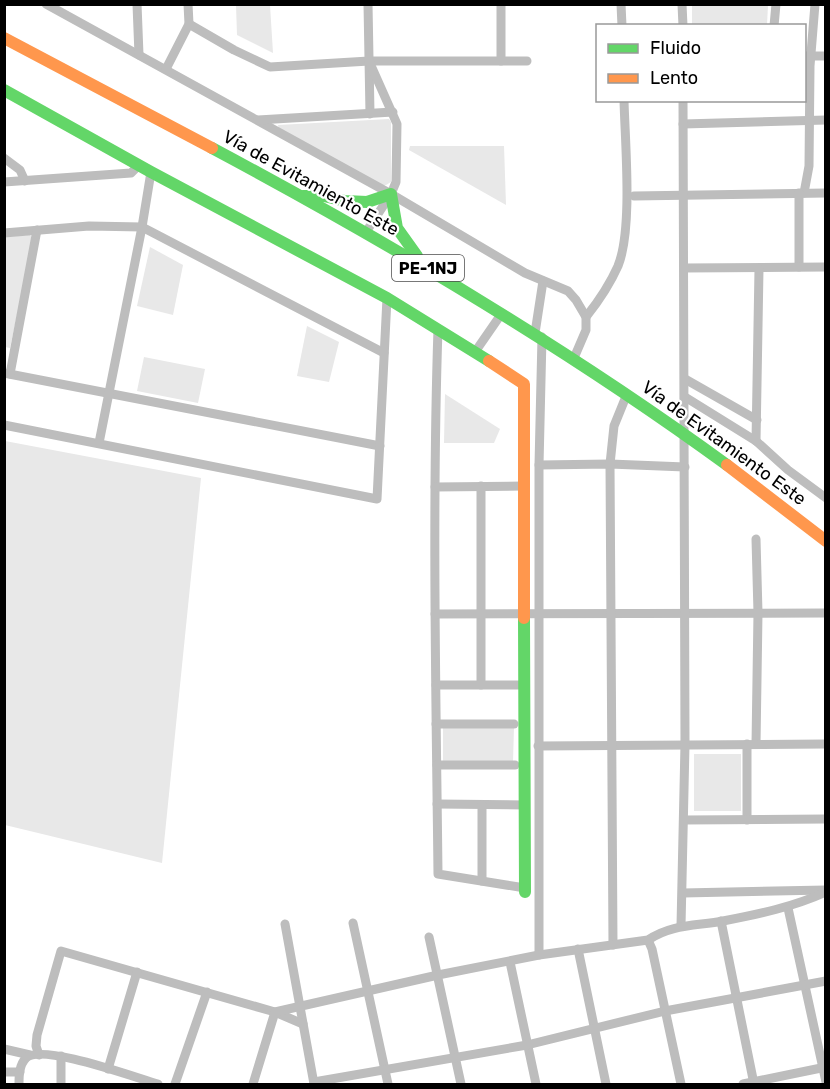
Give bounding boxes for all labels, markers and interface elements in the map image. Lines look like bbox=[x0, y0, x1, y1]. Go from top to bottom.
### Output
legend bbox=[596, 24, 806, 102]
text: Fluido bbox=[650, 37, 701, 59]
text: Lento bbox=[650, 67, 698, 89]
street label: Vía de Evitamiento Este bbox=[219, 125, 403, 241]
road number: PE-1NJ bbox=[392, 255, 464, 281]
street label: Vía de Evitamiento Este bbox=[638, 376, 810, 510]

